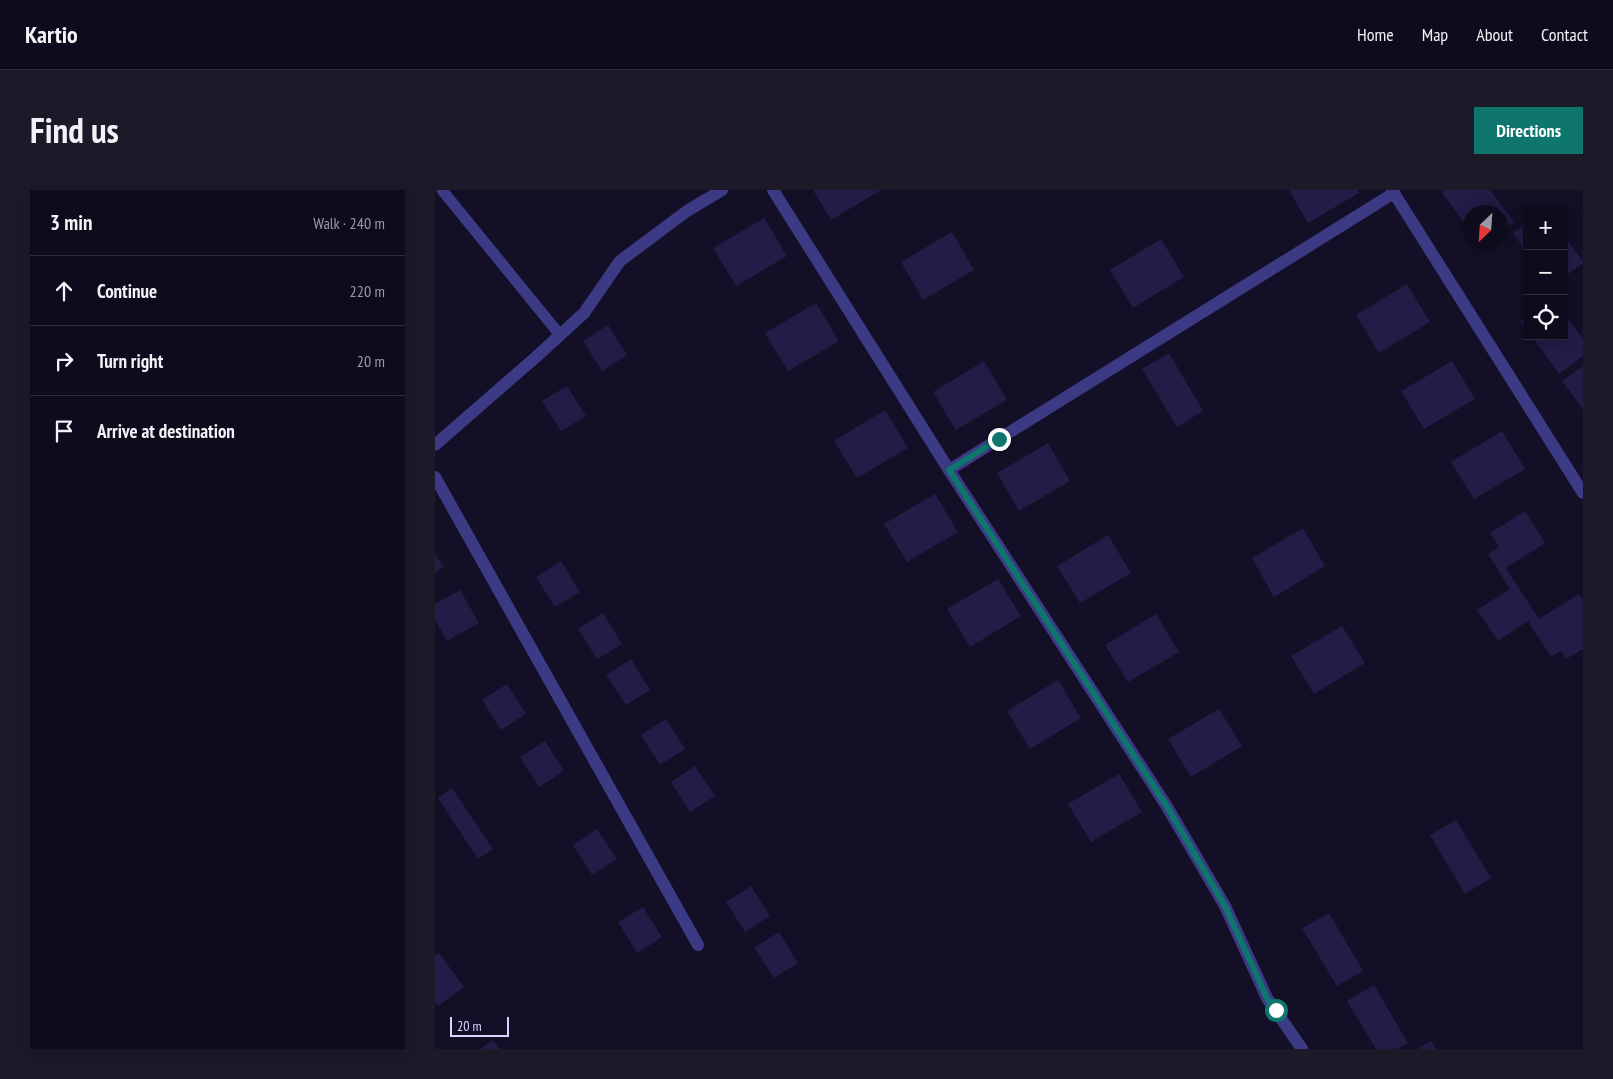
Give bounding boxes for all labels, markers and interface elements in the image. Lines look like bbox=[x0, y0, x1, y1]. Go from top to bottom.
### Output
text: Kartio bbox=[25, 19, 78, 50]
text: Home bbox=[1357, 23, 1394, 46]
text: Map bbox=[1422, 23, 1448, 46]
text: About bbox=[1476, 23, 1513, 46]
text: Contact bbox=[1541, 23, 1588, 46]
text: Find us bbox=[30, 107, 119, 153]
button: Directions bbox=[1474, 107, 1583, 154]
north arrow bbox=[1463, 205, 1508, 250]
map controls bbox=[1523, 205, 1568, 340]
button: + bbox=[1523, 205, 1568, 250]
text: 3 min bbox=[50, 209, 92, 236]
text: Walk · 240 m bbox=[313, 213, 385, 233]
button: − bbox=[1523, 250, 1568, 295]
icon: ahead bbox=[50, 277, 78, 305]
text: Continue bbox=[97, 279, 157, 303]
text: 220 m bbox=[350, 281, 385, 301]
button: locate bbox=[1523, 295, 1568, 340]
icon: right bbox=[50, 347, 78, 375]
text: Turn right bbox=[97, 349, 163, 373]
text: 20 m bbox=[357, 351, 385, 371]
icon: arrive bbox=[50, 417, 78, 445]
text: Arrive at destination bbox=[97, 419, 235, 443]
route end bbox=[988, 428, 1011, 451]
route start bbox=[1265, 999, 1288, 1022]
scale bar bbox=[450, 1014, 509, 1037]
text: 20 m bbox=[457, 1017, 482, 1035]

